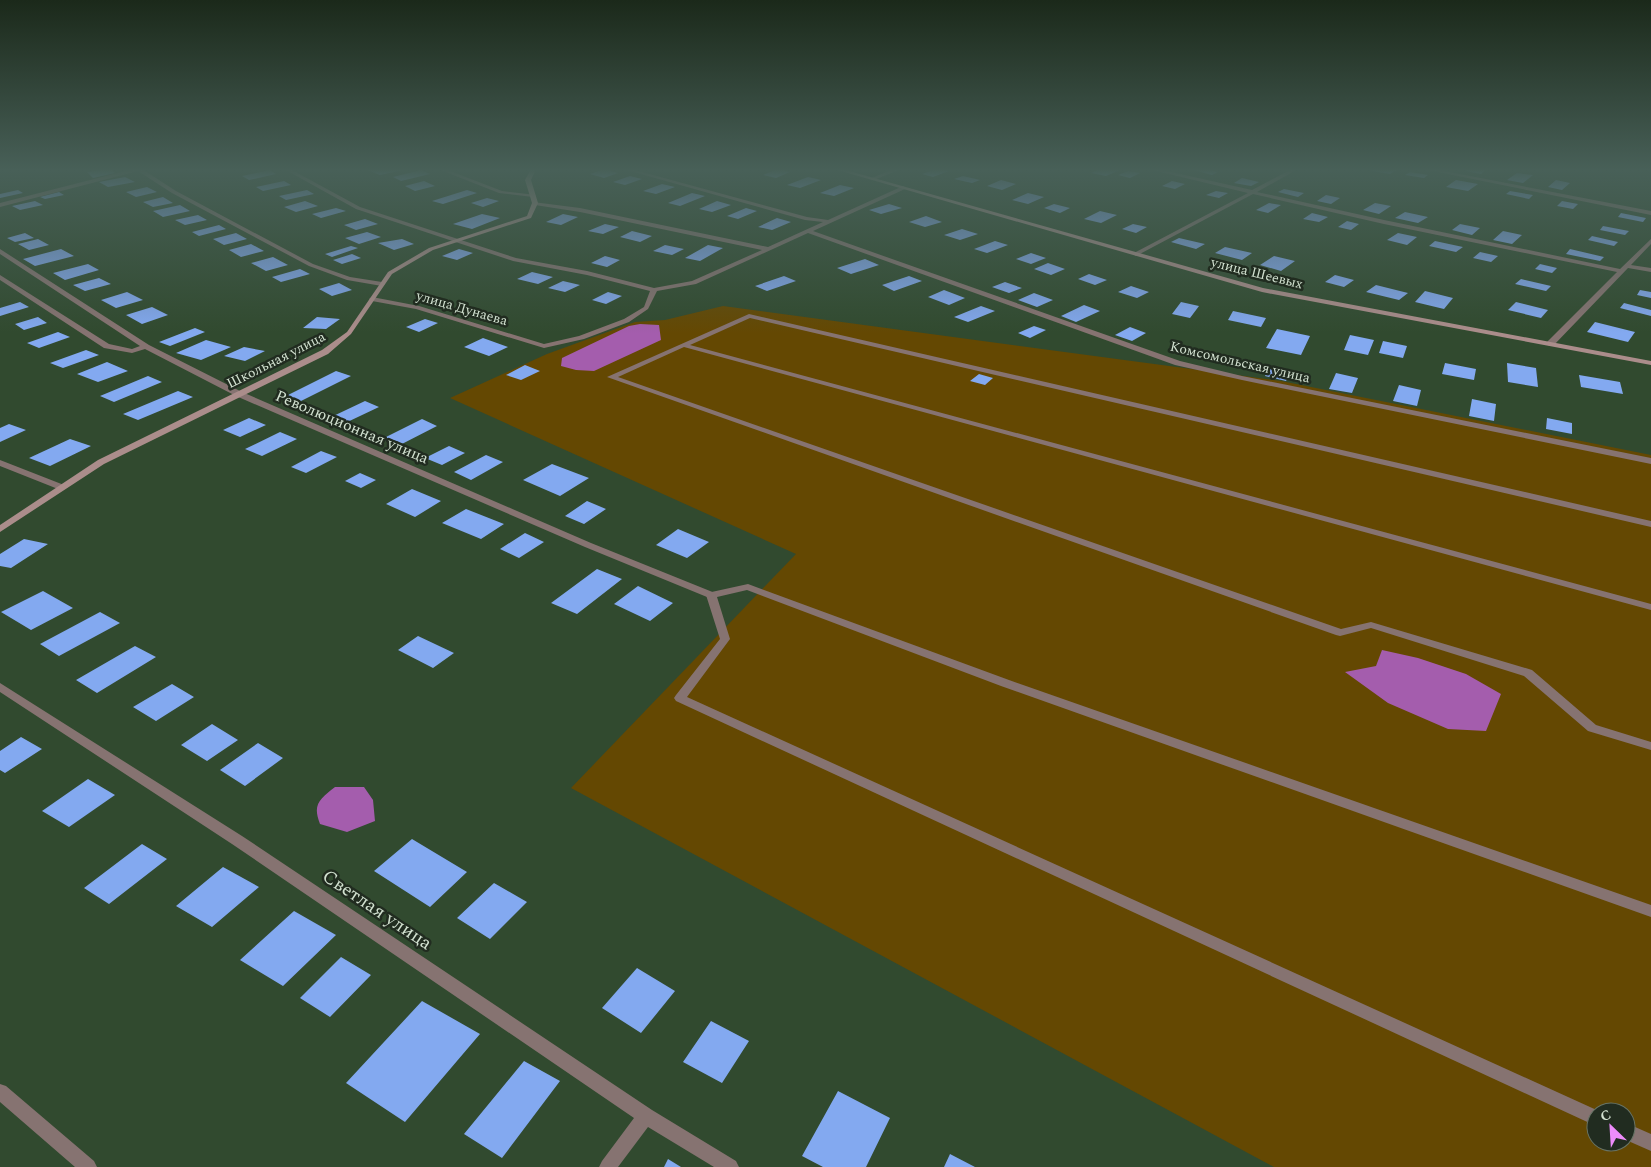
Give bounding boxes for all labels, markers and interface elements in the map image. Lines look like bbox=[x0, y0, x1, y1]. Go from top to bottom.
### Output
street label: улица Шеевых bbox=[1208, 251, 1305, 295]
street label: улица Дунаева bbox=[413, 285, 510, 331]
street label: Школьная улица bbox=[223, 326, 329, 394]
street label: Комсомольская улица bbox=[1168, 336, 1312, 388]
street label: Революционная улица bbox=[272, 384, 433, 470]
street label: Светлая улица bbox=[316, 862, 439, 958]
north arrow bbox=[1586, 1102, 1636, 1152]
text: С bbox=[1597, 1104, 1615, 1127]

